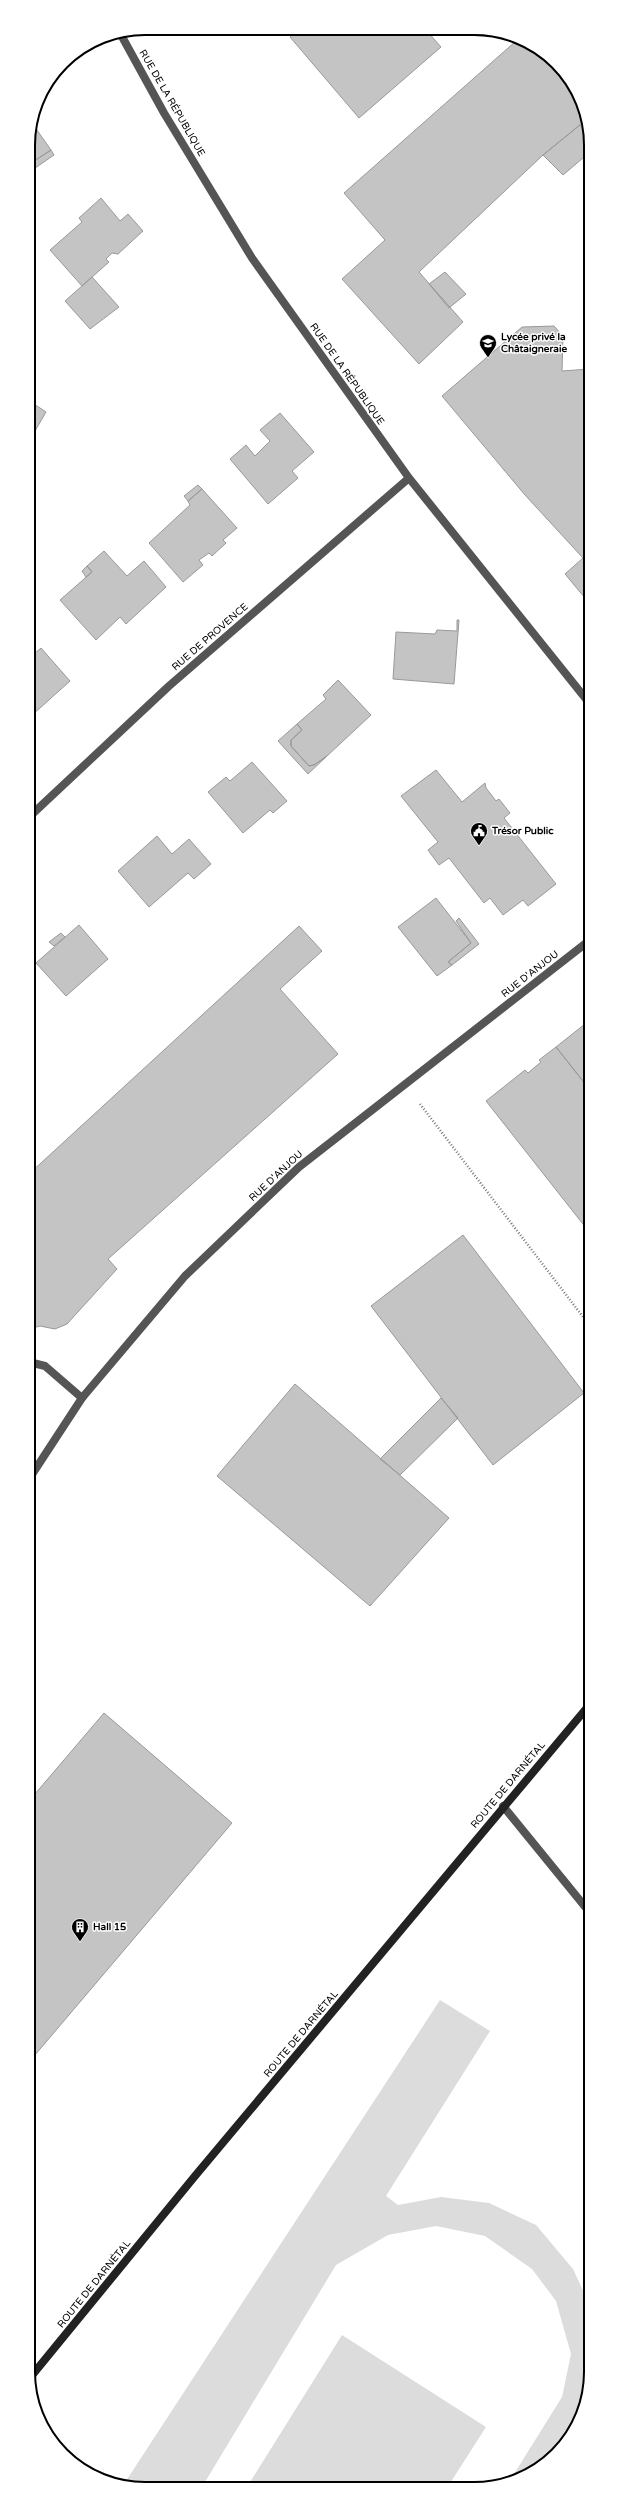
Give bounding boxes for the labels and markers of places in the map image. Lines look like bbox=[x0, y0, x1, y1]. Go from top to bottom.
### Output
place label: Lycée privé la Châtaigneraie bbox=[501, 331, 567, 355]
school or university icon: Lycée privé la Châtaigneraie bbox=[478, 333, 498, 358]
public building icon: Trésor Public bbox=[469, 821, 489, 846]
place label: Trésor Public bbox=[491, 825, 554, 837]
building icon: Hall 15 bbox=[70, 1917, 90, 1942]
place label: Hall 15 bbox=[93, 1921, 126, 1933]

